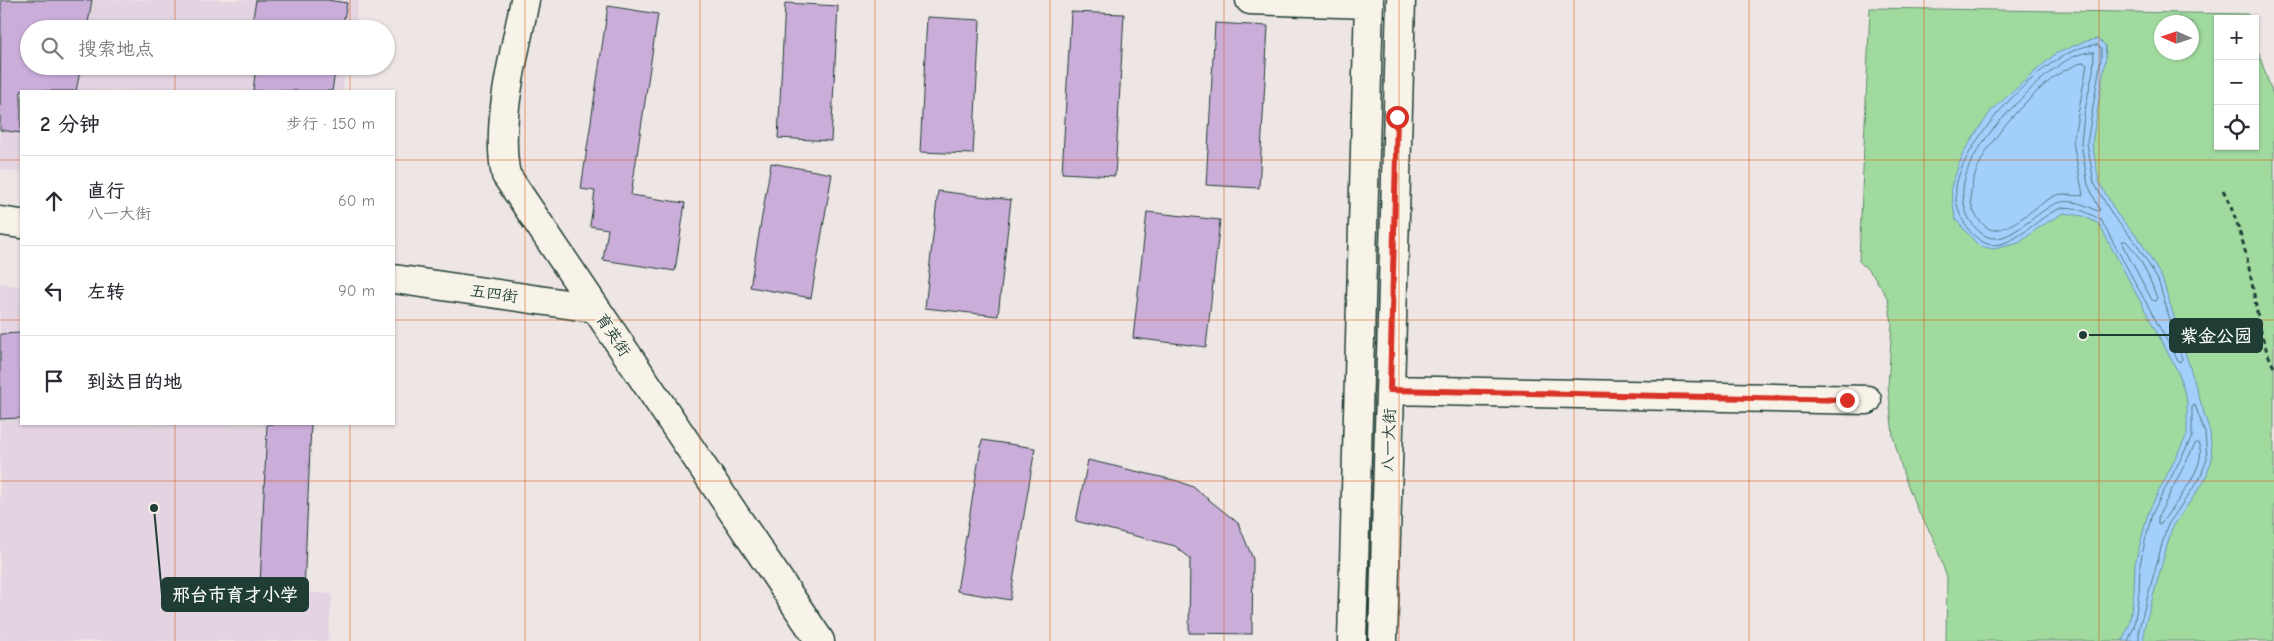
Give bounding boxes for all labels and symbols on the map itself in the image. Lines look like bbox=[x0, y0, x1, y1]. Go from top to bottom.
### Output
north arrow bbox=[2154, 15, 2199, 60]
route start bbox=[1386, 106, 1409, 129]
street label: 五四街 bbox=[469, 282, 519, 306]
street label: 育英街 bbox=[592, 310, 634, 360]
callout: 紫金公园 bbox=[2170, 319, 2262, 352]
text: 紫金公园 bbox=[2180, 326, 2252, 347]
route end bbox=[1836, 389, 1859, 412]
street label: 八一大街 bbox=[1379, 408, 1399, 472]
callout: 邢台市育才小学 bbox=[162, 578, 308, 611]
text: 邢台市育才小学 bbox=[172, 585, 298, 606]

